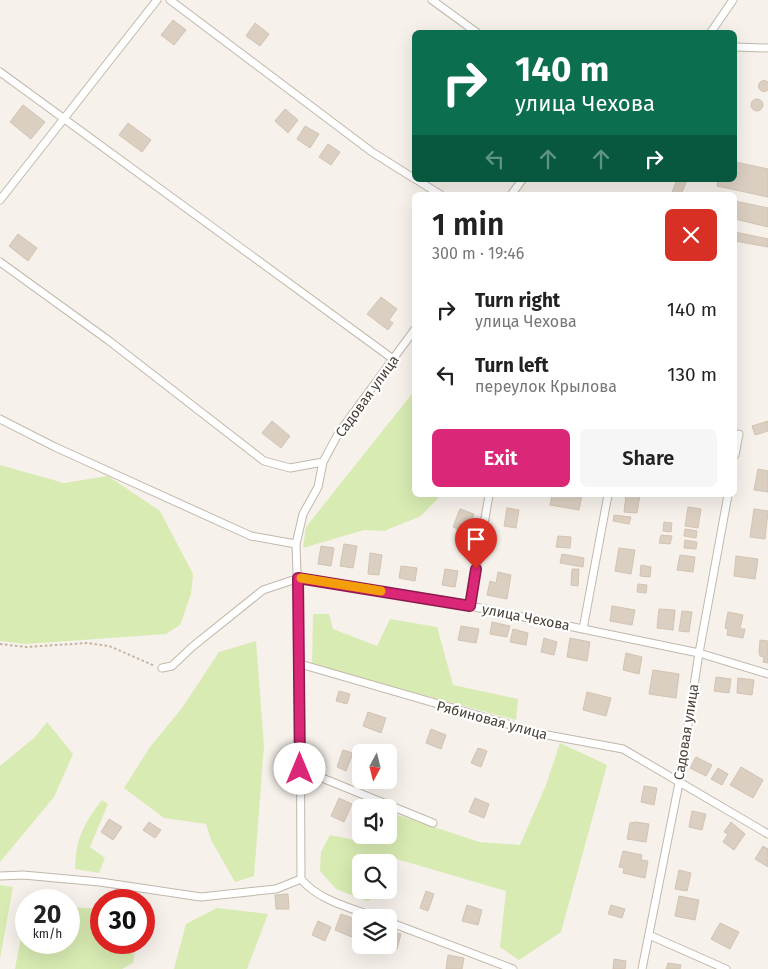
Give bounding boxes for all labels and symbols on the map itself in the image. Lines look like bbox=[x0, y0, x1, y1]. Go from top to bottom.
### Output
street label: Садовая улица bbox=[332, 352, 403, 441]
pin bbox=[455, 518, 497, 569]
street label: улица Чехова bbox=[481, 601, 571, 634]
street label: Садовая улица bbox=[671, 683, 702, 781]
street label: Рябиновая улица bbox=[435, 698, 549, 743]
position arrow bbox=[273, 742, 325, 794]
north arrow bbox=[352, 744, 398, 789]
speed limit sign: 30 bbox=[90, 889, 155, 954]

